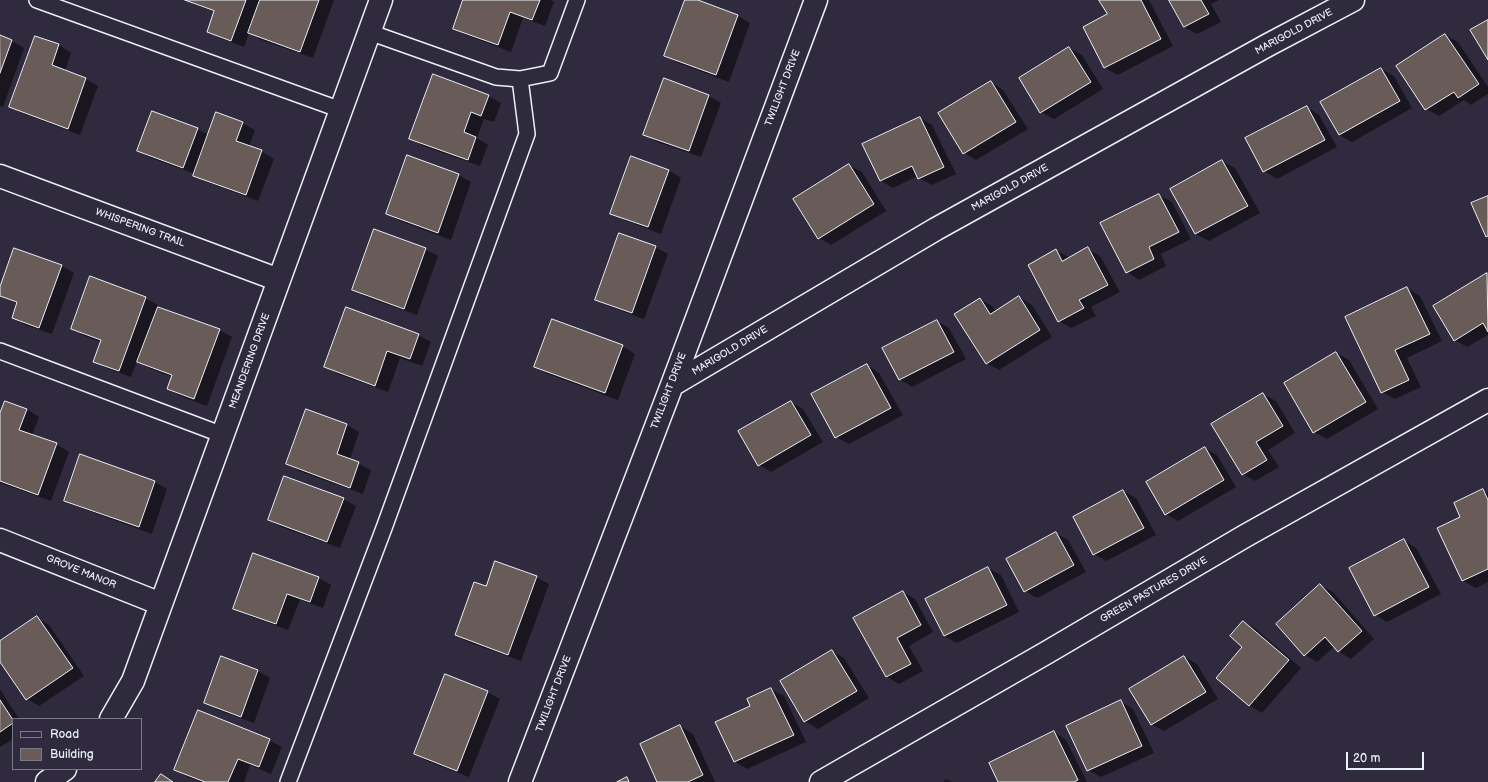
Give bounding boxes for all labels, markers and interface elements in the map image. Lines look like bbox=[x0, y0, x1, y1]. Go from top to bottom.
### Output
street label: MARIGOLD DRIVE bbox=[1253, 6, 1335, 58]
street label: TWILIGHT DRIVE bbox=[763, 48, 803, 128]
street label: MARIGOLD DRIVE bbox=[969, 162, 1051, 214]
street label: WHISPERING TRAIL bbox=[94, 206, 186, 250]
street label: MEANDERING DRIVE bbox=[227, 312, 273, 410]
street label: MARIGOLD DRIVE bbox=[690, 324, 770, 378]
street label: TWILIGHT DRIVE bbox=[649, 351, 689, 431]
street label: GROVE MANOR bbox=[44, 552, 118, 592]
street label: GREEN PASTURES DRIVE bbox=[1098, 554, 1210, 626]
street label: TWILIGHT DRIVE bbox=[534, 654, 574, 734]
legend bbox=[12, 718, 142, 770]
text: Road bbox=[50, 727, 79, 742]
scale bar bbox=[1348, 744, 1426, 770]
text: Building bbox=[50, 747, 94, 762]
text: 20 m bbox=[1353, 751, 1380, 766]

